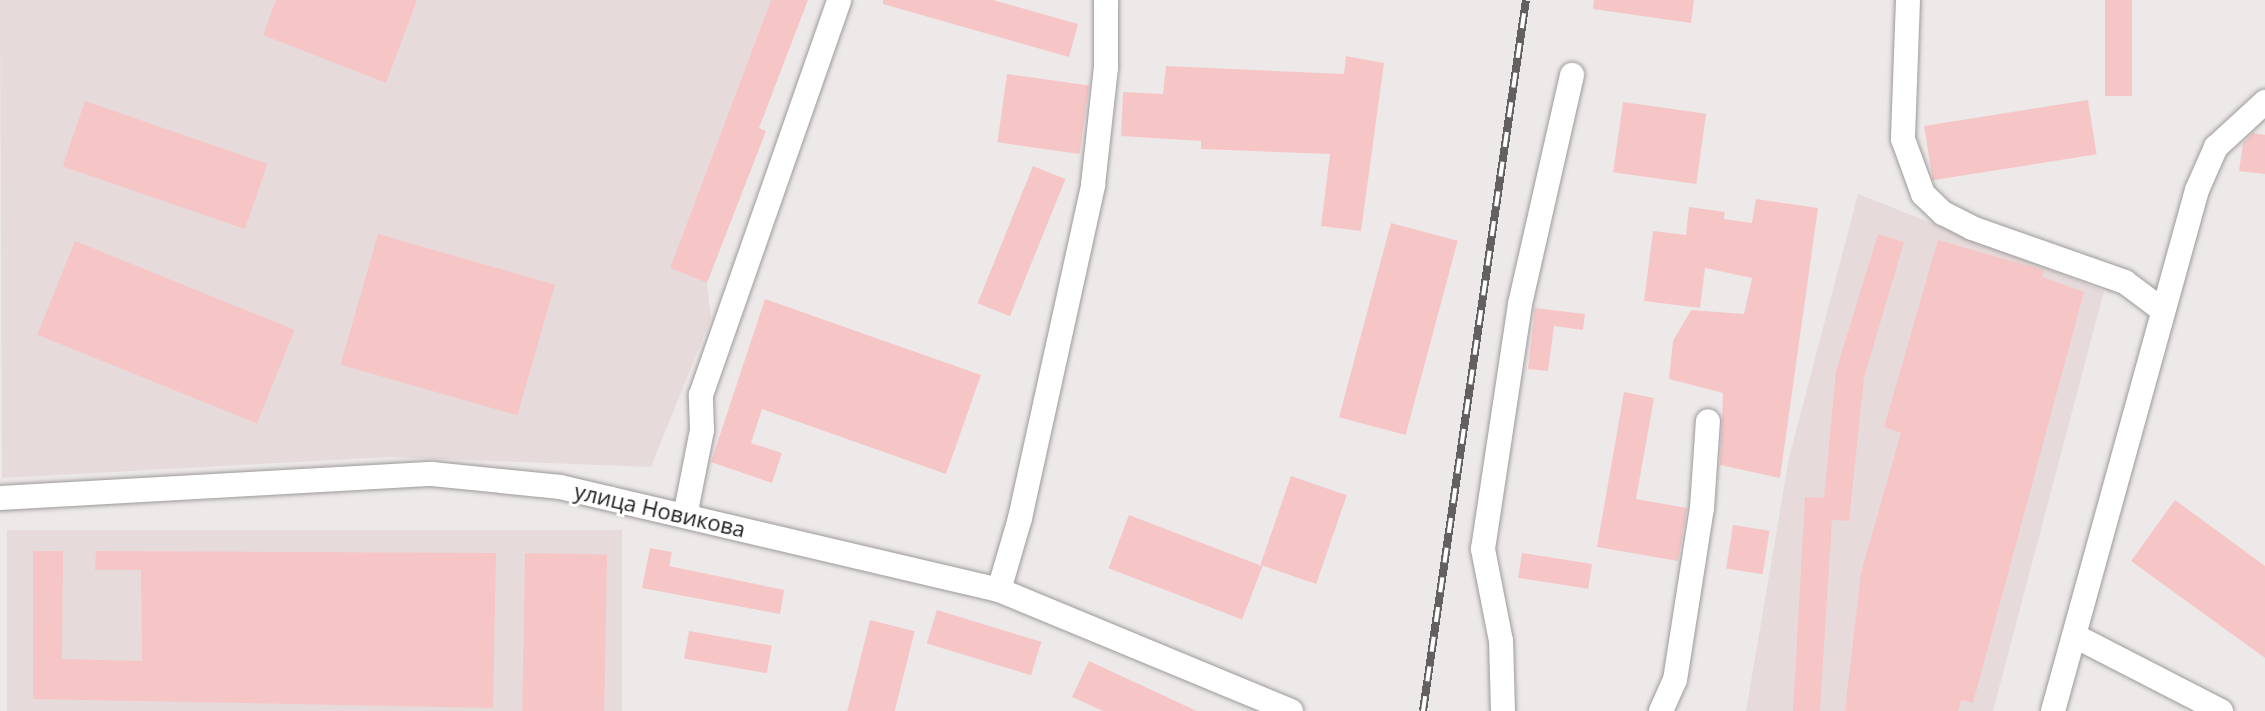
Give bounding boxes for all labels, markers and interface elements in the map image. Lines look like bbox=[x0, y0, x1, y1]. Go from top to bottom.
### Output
street label: улица Новикова bbox=[572, 477, 748, 543]

